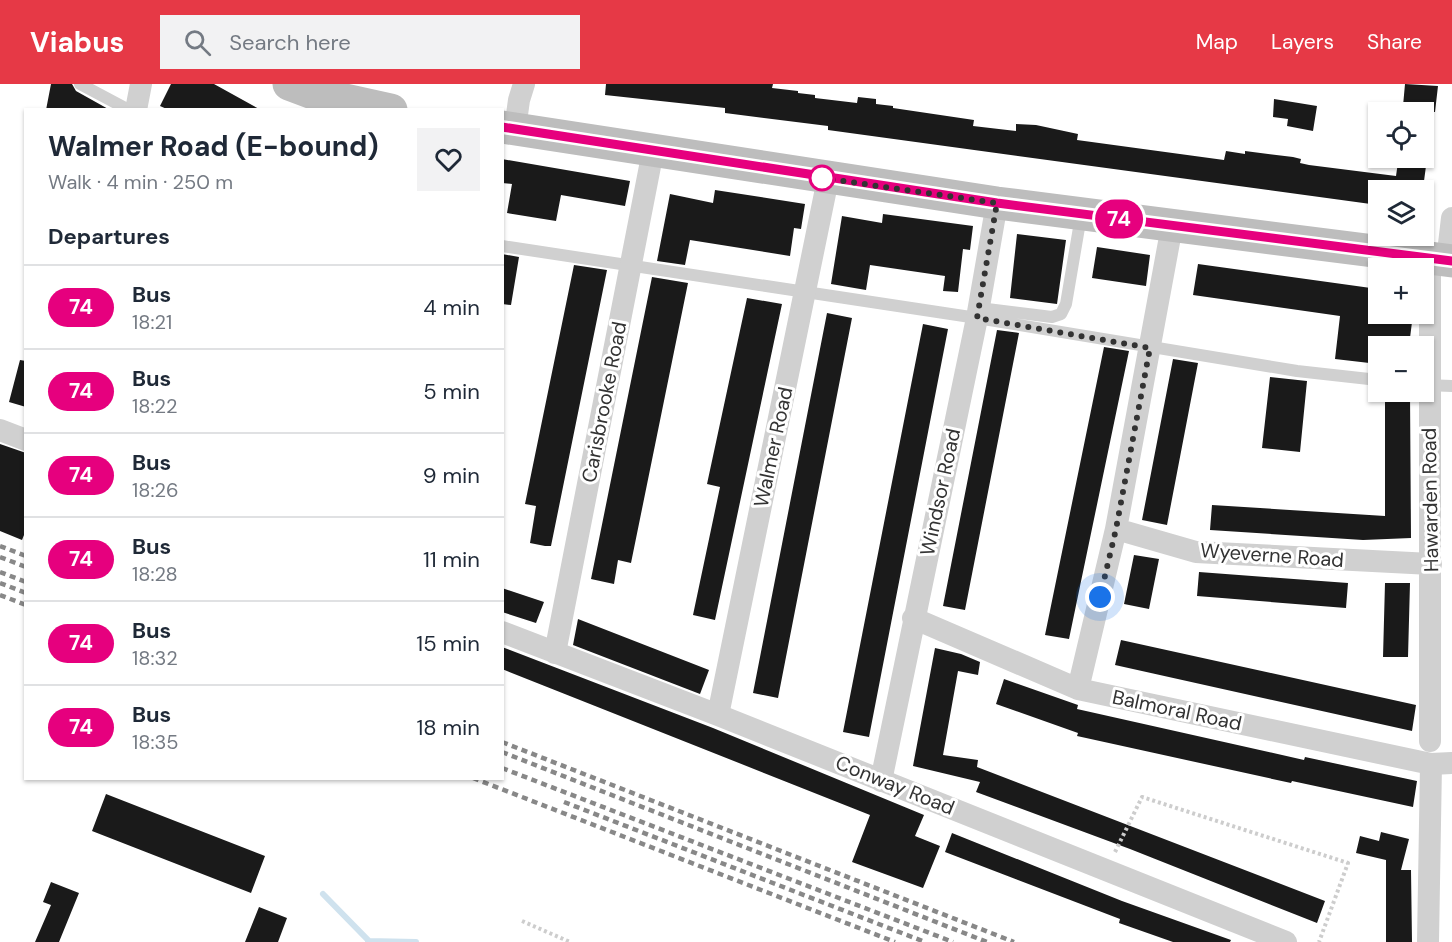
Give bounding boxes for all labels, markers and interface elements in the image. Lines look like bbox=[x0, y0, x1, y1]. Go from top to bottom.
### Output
search box bbox=[160, 15, 580, 69]
text: Viabus bbox=[30, 24, 124, 61]
icon: search bbox=[181, 26, 214, 59]
text: Search here bbox=[229, 28, 351, 57]
text: Map bbox=[1196, 28, 1238, 56]
text: Layers bbox=[1271, 28, 1334, 56]
text: Share bbox=[1367, 28, 1422, 56]
map controls bbox=[1368, 102, 1434, 402]
button: locate bbox=[1368, 102, 1434, 168]
text: Walmer Road (E-bound) bbox=[48, 128, 379, 165]
button: heart bbox=[417, 128, 480, 191]
unlabelled marker bbox=[809, 165, 835, 191]
text: Walk · 4 min · 250 m bbox=[48, 169, 233, 195]
button: layers bbox=[1368, 180, 1434, 246]
line badge: 74 bbox=[1092, 200, 1146, 238]
text: 74 bbox=[1107, 205, 1131, 233]
text: Departures bbox=[48, 222, 170, 251]
button: + bbox=[1368, 258, 1434, 324]
text: Bus bbox=[132, 280, 171, 309]
text: 74 bbox=[69, 293, 93, 321]
text: 4 min bbox=[423, 293, 480, 322]
text: 18:21 bbox=[132, 309, 172, 335]
street label: Carisbrooke Road bbox=[576, 319, 632, 485]
button: − bbox=[1368, 336, 1434, 402]
text: Bus bbox=[132, 364, 171, 393]
text: 74 bbox=[69, 377, 93, 405]
text: 5 min bbox=[423, 377, 480, 406]
street label: Walmer Road bbox=[748, 385, 798, 509]
text: 18:22 bbox=[132, 393, 177, 419]
street label: Windsor Road bbox=[914, 426, 966, 558]
street label: Hawarden Road bbox=[1416, 428, 1444, 572]
text: Bus bbox=[132, 448, 171, 477]
text: 74 bbox=[69, 461, 93, 489]
text: 9 min bbox=[423, 461, 480, 490]
text: 18:26 bbox=[132, 477, 179, 503]
text: Bus bbox=[132, 532, 171, 561]
street label: Wyeverne Road bbox=[1199, 537, 1345, 573]
text: 74 bbox=[69, 545, 93, 573]
text: 11 min bbox=[423, 545, 480, 574]
text: 18:28 bbox=[132, 561, 178, 587]
your location bbox=[1085, 582, 1115, 612]
text: Bus bbox=[132, 616, 171, 645]
text: 74 bbox=[69, 629, 93, 657]
text: 15 min bbox=[416, 629, 480, 658]
text: 18:32 bbox=[132, 645, 178, 671]
street label: Balmoral Road bbox=[1110, 684, 1244, 736]
text: Bus bbox=[132, 700, 171, 729]
text: 74 bbox=[69, 713, 93, 741]
text: 18 min bbox=[416, 713, 480, 742]
text: 18:35 bbox=[132, 729, 178, 755]
street label: Conway Road bbox=[832, 749, 958, 821]

